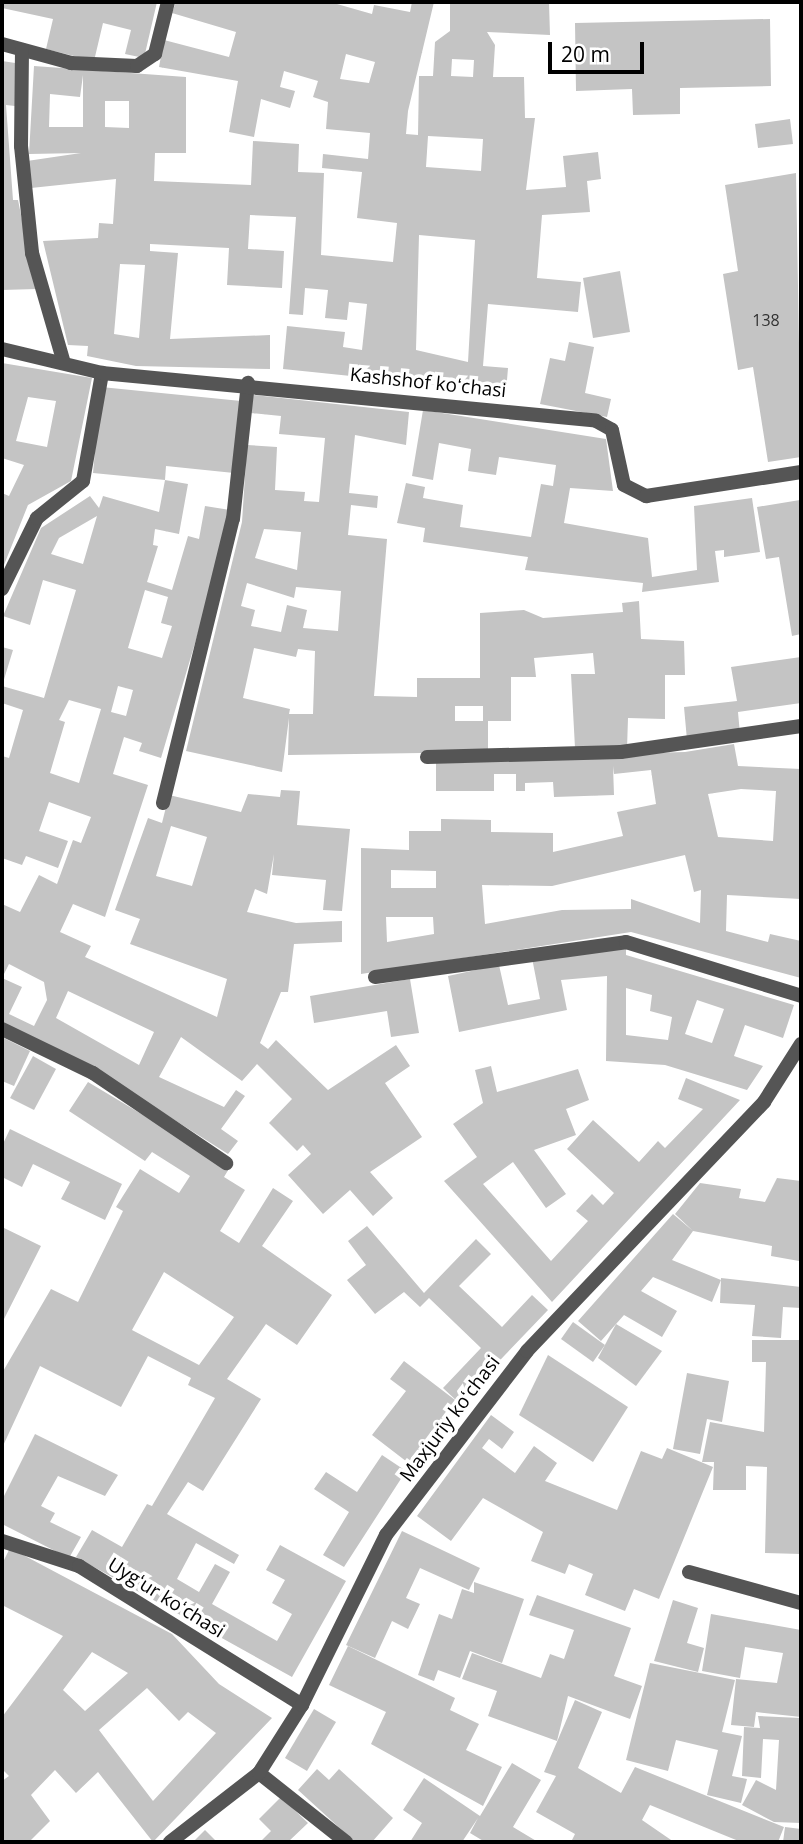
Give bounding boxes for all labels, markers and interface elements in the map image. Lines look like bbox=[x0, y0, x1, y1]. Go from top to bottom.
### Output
scale bar bbox=[551, 28, 647, 72]
text: 20 m bbox=[561, 40, 610, 68]
house number: 138 bbox=[752, 310, 780, 330]
street label: Kashshof koʻchasi bbox=[349, 363, 507, 403]
street label: Maxjuriy koʻchasi bbox=[395, 1352, 505, 1486]
street label: Uygʻur koʻchasi bbox=[104, 1553, 228, 1643]

